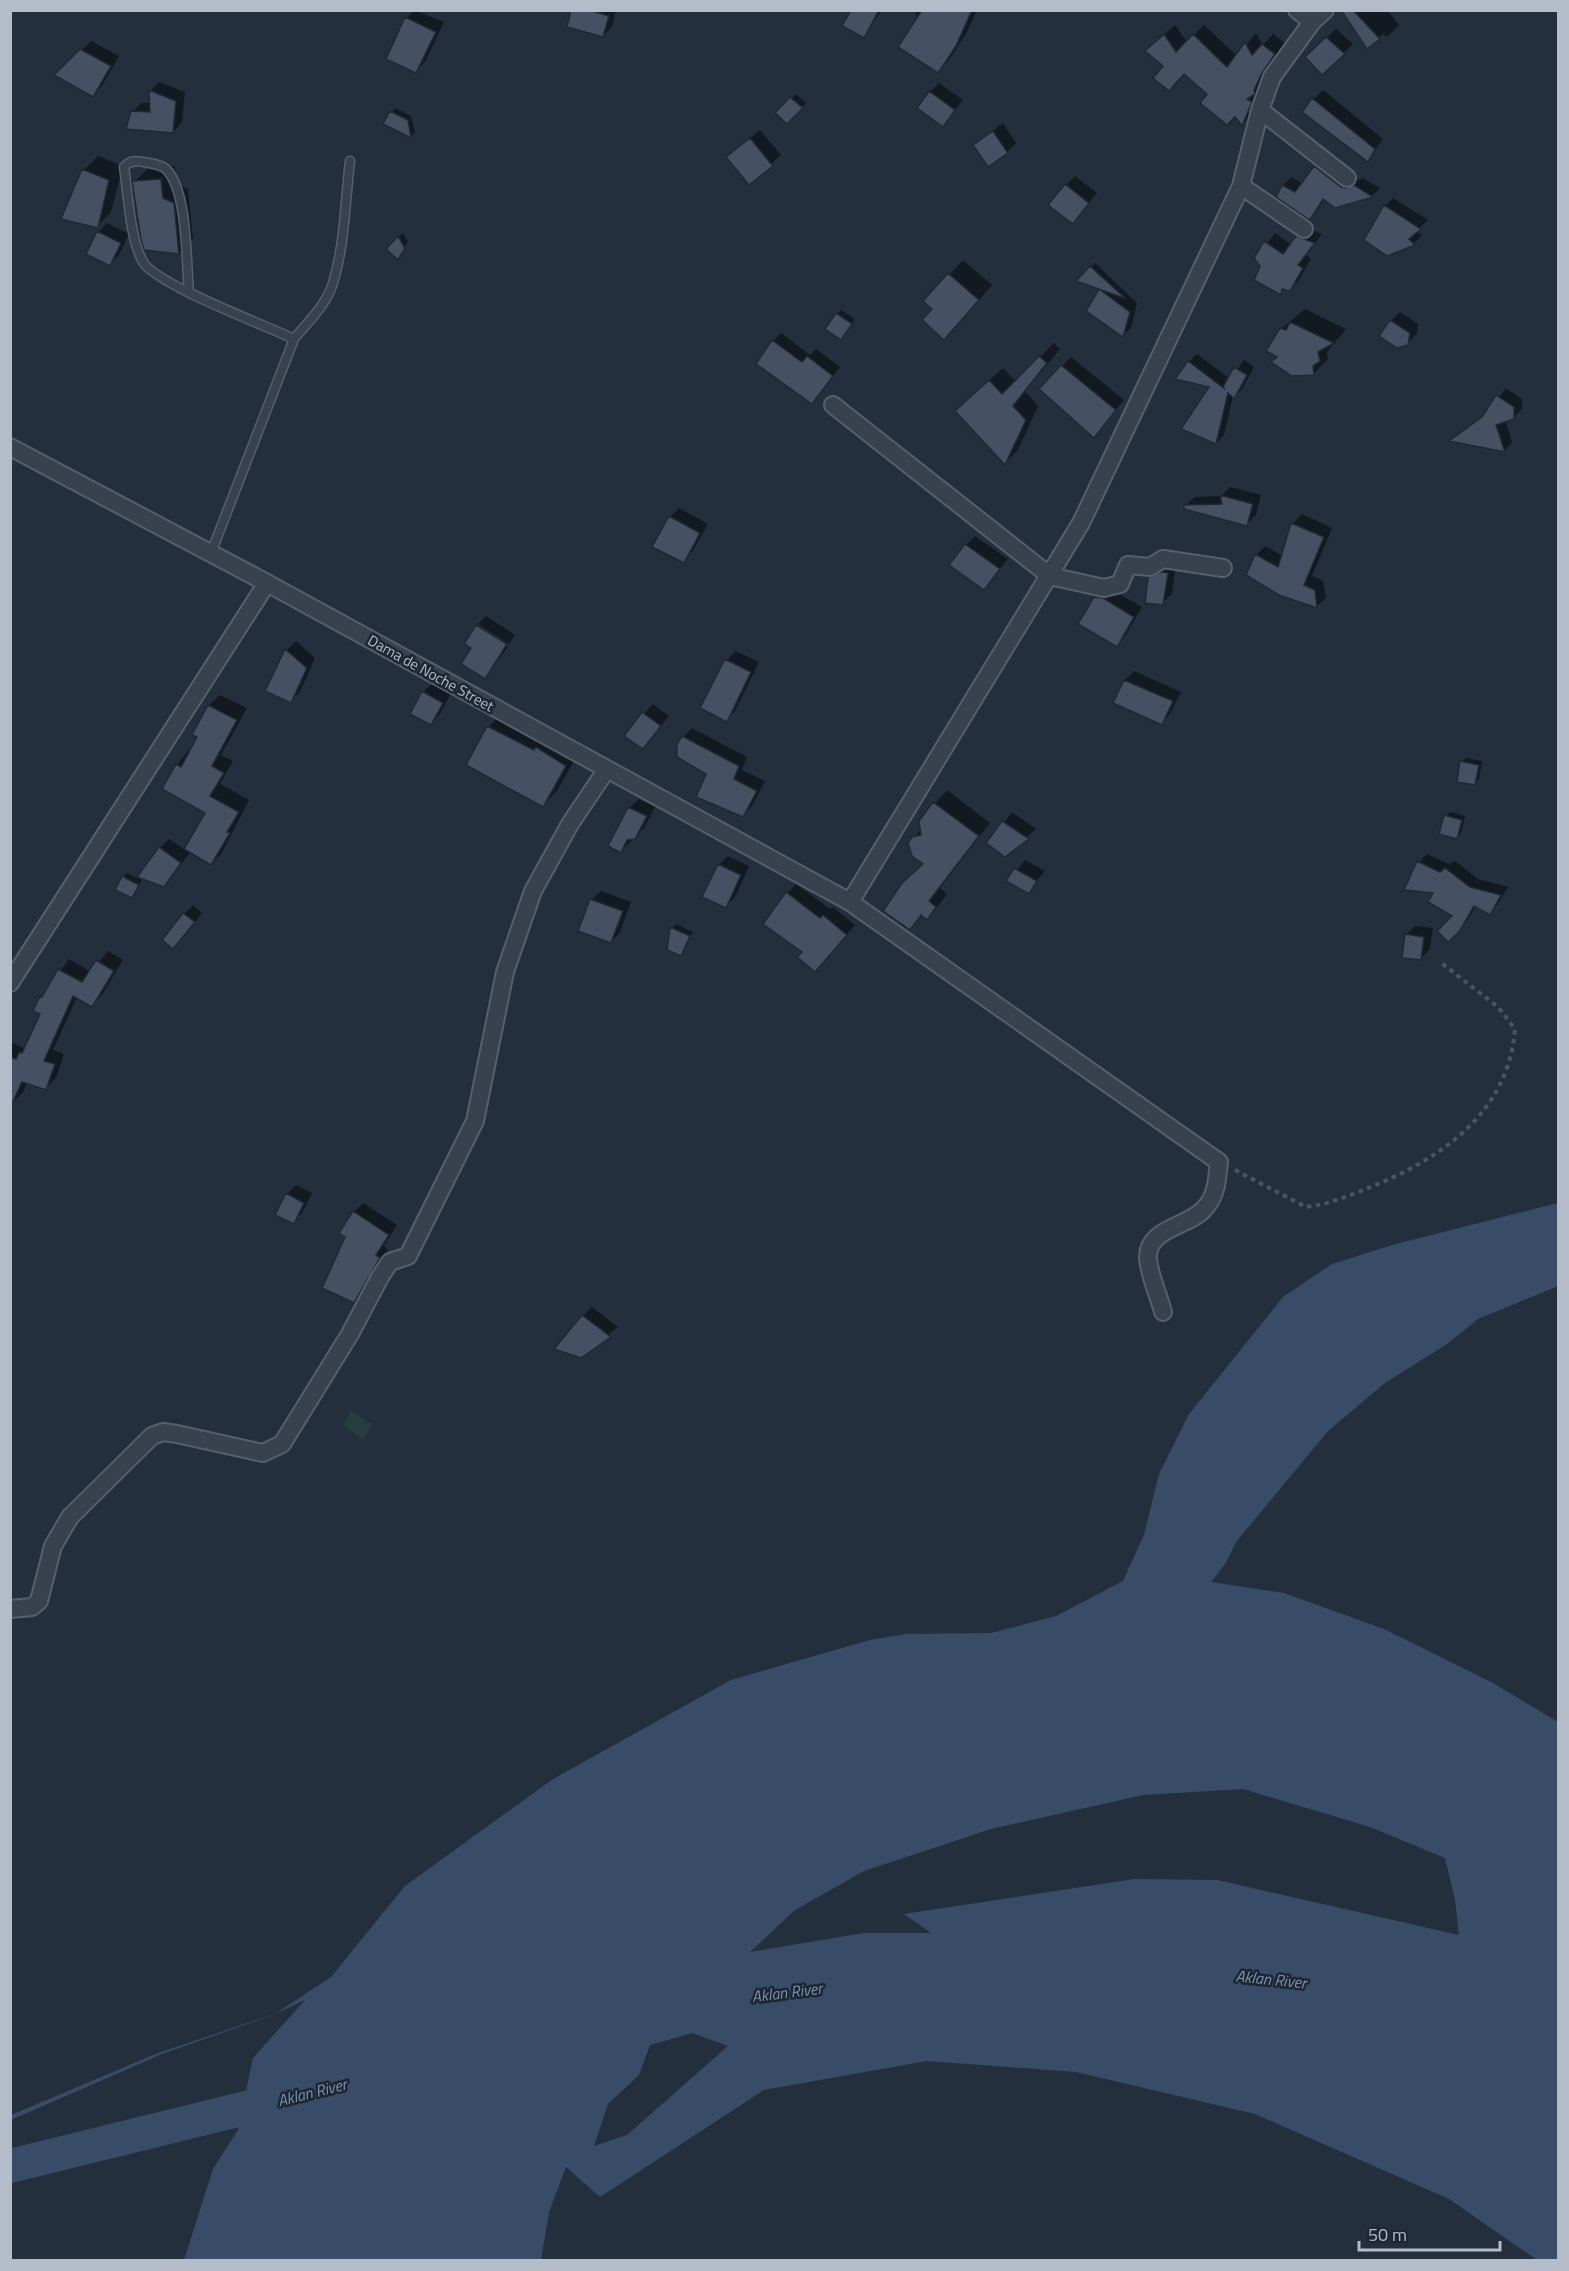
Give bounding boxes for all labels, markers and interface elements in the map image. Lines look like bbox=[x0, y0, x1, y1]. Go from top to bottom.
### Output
street label: Dama de Noche Street bbox=[364, 629, 499, 718]
water label: Aklan River bbox=[1235, 1963, 1309, 1995]
water label: Aklan River bbox=[750, 1976, 825, 2008]
water label: Aklan River bbox=[275, 2071, 351, 2112]
scale bar bbox=[1359, 2214, 1500, 2252]
text: 50 m bbox=[1368, 2221, 1407, 2248]

